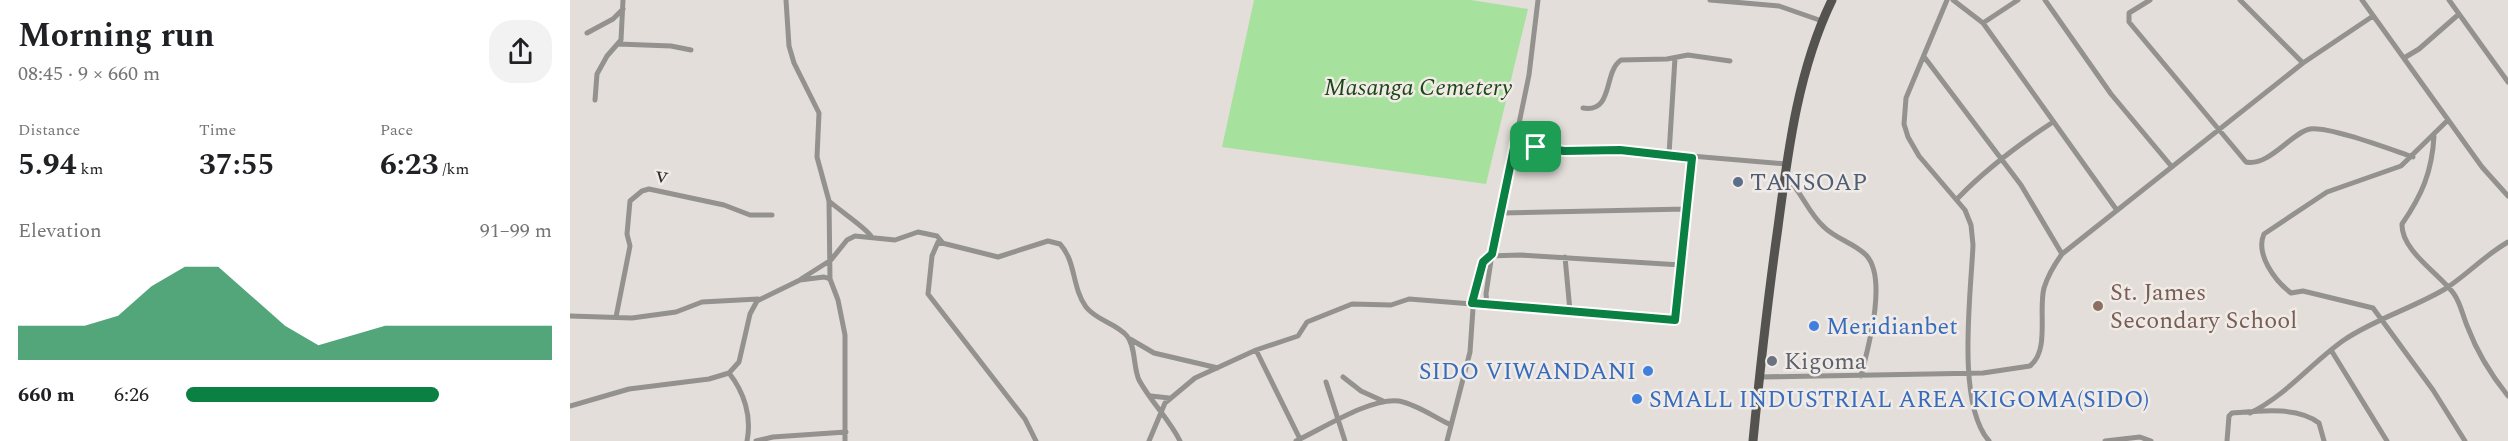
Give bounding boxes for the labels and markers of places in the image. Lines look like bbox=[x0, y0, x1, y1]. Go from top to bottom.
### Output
pin bbox=[1510, 121, 1561, 172]
place label: TANSOAP bbox=[1750, 165, 1867, 201]
marker: TANSOAP bbox=[1731, 175, 1745, 189]
place label: St. James Secondary School bbox=[2110, 275, 2297, 339]
marker: St. James Secondary School bbox=[2091, 299, 2105, 313]
place label: Meridianbet bbox=[1826, 309, 1958, 345]
marker: Meridianbet bbox=[1807, 319, 1821, 333]
place label: Kigoma bbox=[1784, 344, 1867, 380]
place label: SIDO VIWANDANI bbox=[1419, 354, 1636, 390]
marker: Kigoma bbox=[1765, 354, 1779, 368]
marker: SIDO VIWANDANI bbox=[1641, 364, 1655, 378]
place label: SMALL INDUSTRIAL AREA KIGOMA(SIDO) bbox=[1649, 382, 2149, 418]
marker: SMALL INDUSTRIAL AREA KIGOMA(SIDO) bbox=[1630, 392, 1644, 406]

